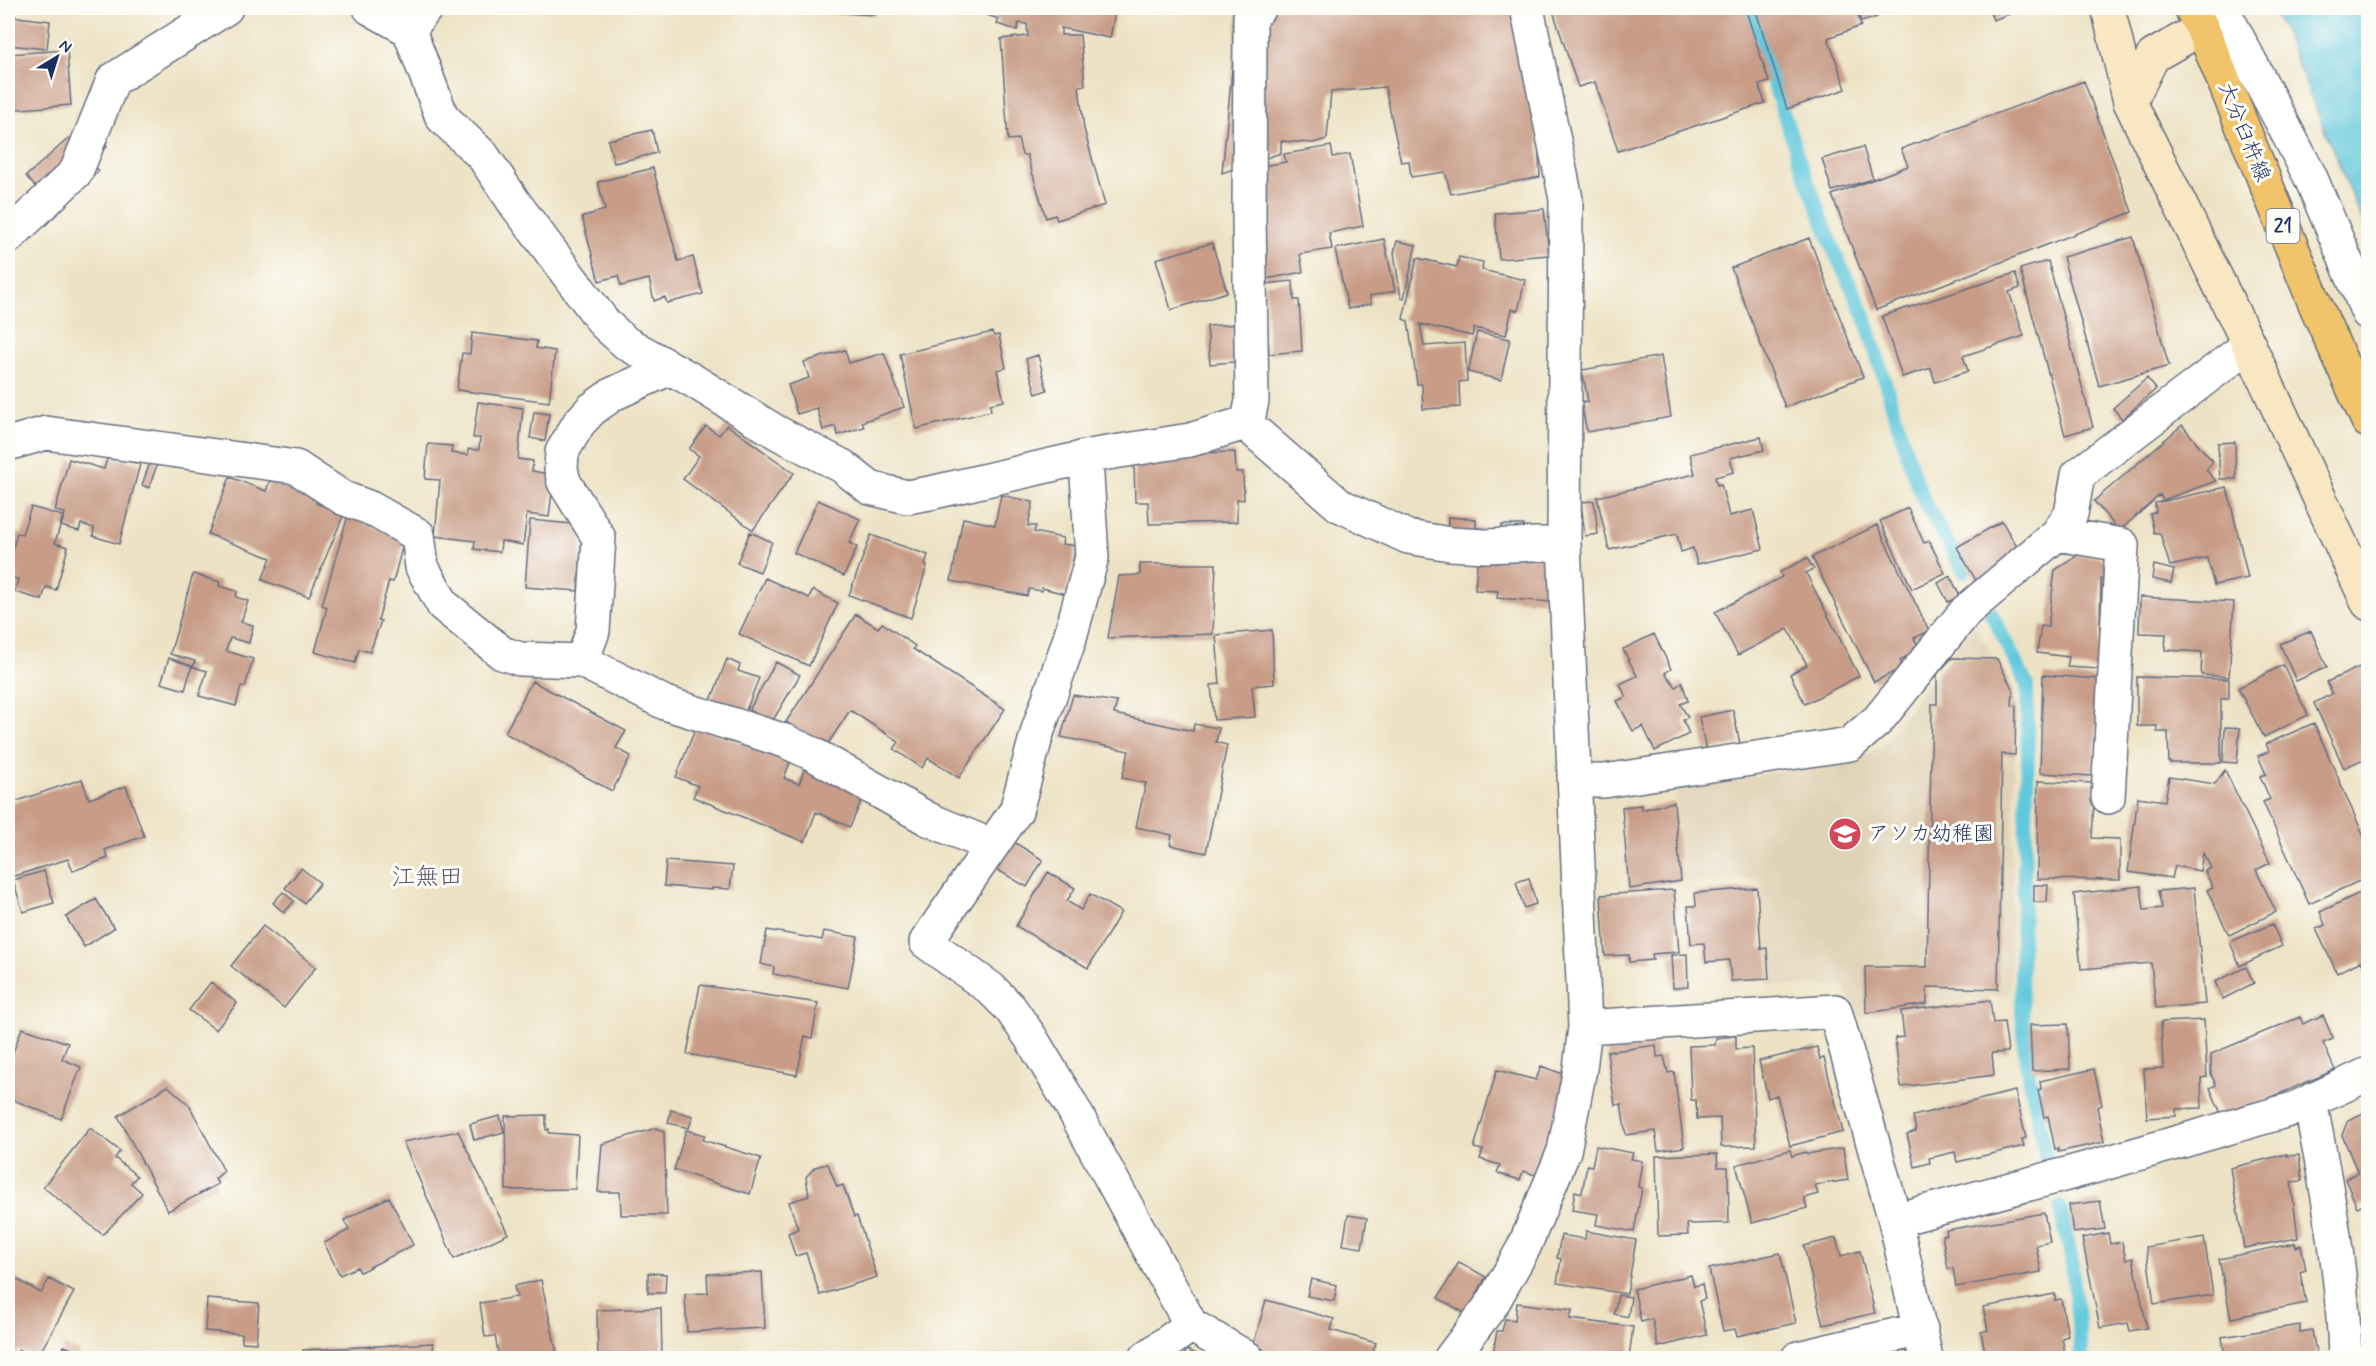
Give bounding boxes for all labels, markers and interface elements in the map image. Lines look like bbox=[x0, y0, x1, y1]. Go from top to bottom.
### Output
north arrow bbox=[27, 27, 87, 87]
text: N bbox=[55, 35, 76, 58]
street label: 大分臼杵線 bbox=[2211, 78, 2277, 186]
road number: 21 bbox=[2266, 209, 2300, 243]
school or university icon: アソカ幼稚園 bbox=[1827, 816, 1863, 852]
place label: アソカ幼稚園 bbox=[1868, 820, 1994, 848]
district label: 江無田 bbox=[391, 862, 463, 893]

